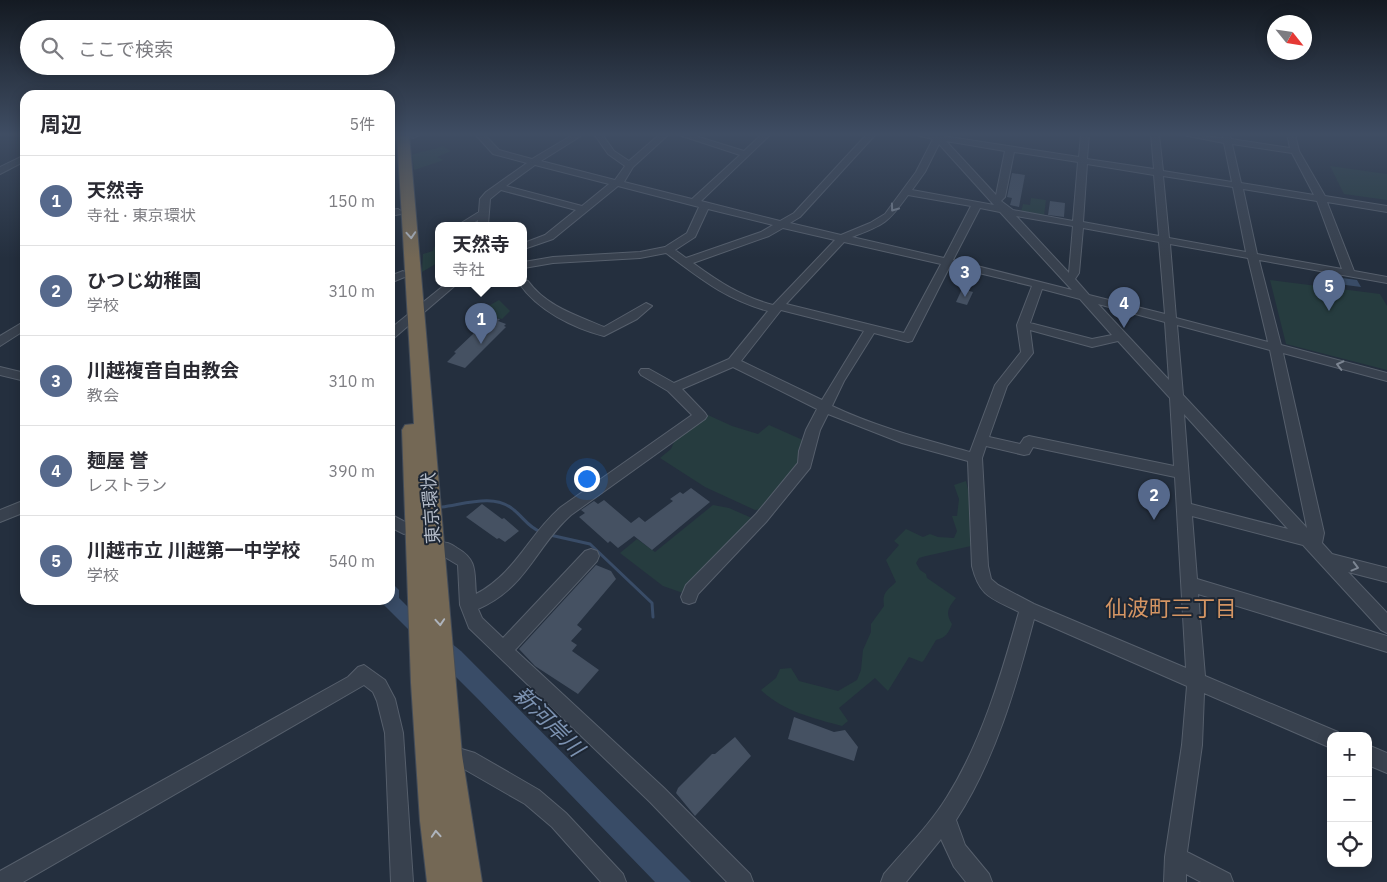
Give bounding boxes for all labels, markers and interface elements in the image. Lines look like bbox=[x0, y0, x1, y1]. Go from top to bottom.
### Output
north arrow bbox=[1267, 15, 1312, 60]
search box bbox=[20, 20, 395, 75]
icon: search bbox=[38, 34, 66, 62]
text: ここで検索 bbox=[78, 37, 173, 61]
text: 周辺 bbox=[40, 110, 82, 138]
text: 5件 bbox=[349, 114, 375, 134]
text: 天然寺 bbox=[87, 178, 144, 202]
text: 1 bbox=[51, 191, 61, 211]
text: 150 m bbox=[328, 191, 375, 211]
one-way arrow bbox=[891, 202, 900, 212]
text: 寺社 · 東京環状 bbox=[87, 205, 196, 225]
popup bbox=[435, 222, 527, 287]
one-way arrow bbox=[405, 231, 416, 239]
text: 天然寺 bbox=[452, 232, 510, 256]
pin: 3 bbox=[949, 256, 981, 297]
text: 寺社 bbox=[452, 259, 485, 279]
text: ひつじ幼稚園 bbox=[87, 268, 201, 292]
pin: 5 bbox=[1313, 270, 1345, 311]
text: 2 bbox=[51, 281, 61, 301]
text: 310 m bbox=[328, 281, 375, 301]
pin: 4 bbox=[1108, 287, 1140, 328]
text: 学校 bbox=[87, 295, 119, 315]
pin: 1 bbox=[465, 303, 497, 344]
text: 川越複音自由教会 bbox=[87, 358, 239, 382]
one-way arrow bbox=[1335, 360, 1344, 371]
text: 3 bbox=[51, 371, 61, 391]
text: 310 m bbox=[328, 371, 375, 391]
text: 教会 bbox=[87, 385, 119, 405]
text: 麺屋 誉 bbox=[87, 448, 148, 472]
text: 4 bbox=[51, 461, 61, 481]
text: 390 m bbox=[328, 461, 375, 481]
your location bbox=[574, 466, 600, 492]
street label: 東京環状 bbox=[417, 471, 444, 545]
text: レストラン bbox=[87, 475, 167, 495]
pin: 2 bbox=[1138, 479, 1170, 520]
text: 川越市立 川越第一中学校 bbox=[87, 538, 301, 562]
text: 5 bbox=[51, 551, 61, 571]
text: 540 m bbox=[328, 551, 375, 571]
one-way arrow bbox=[1351, 561, 1360, 572]
text: 学校 bbox=[87, 565, 119, 585]
district label: 仙波町三丁目 bbox=[1105, 593, 1237, 622]
one-way arrow bbox=[434, 618, 445, 626]
water label: 新河岸川 bbox=[508, 679, 592, 763]
map controls bbox=[1327, 732, 1372, 867]
button: + bbox=[1327, 732, 1372, 777]
button: − bbox=[1327, 777, 1372, 822]
button: locate bbox=[1327, 822, 1372, 867]
one-way arrow bbox=[430, 830, 441, 838]

